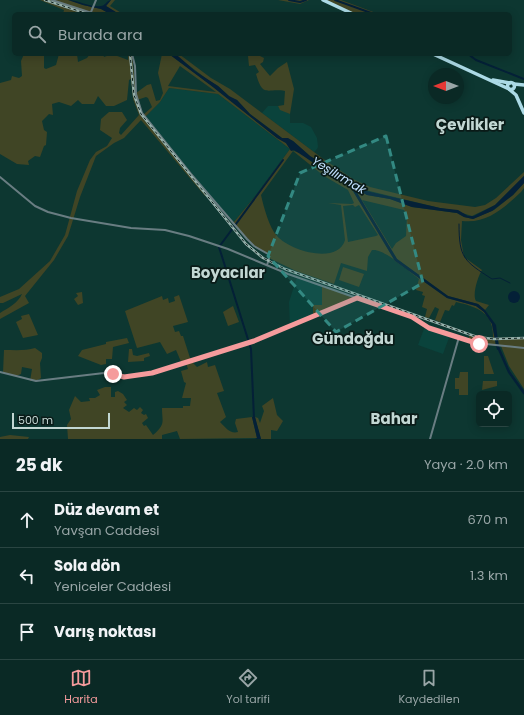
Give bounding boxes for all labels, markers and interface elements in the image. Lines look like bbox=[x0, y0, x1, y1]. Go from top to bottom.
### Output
search box bbox=[12, 12, 512, 56]
icon: search bbox=[26, 23, 48, 45]
text: Burada ara bbox=[58, 24, 143, 45]
north arrow bbox=[428, 68, 464, 104]
district label: Çevlikler bbox=[436, 114, 505, 135]
water label: Yeşilırmak bbox=[309, 152, 370, 198]
district label: Boyacılar bbox=[191, 262, 266, 283]
district label: Gündoğdu bbox=[312, 328, 394, 349]
route start bbox=[470, 335, 488, 353]
route end bbox=[104, 365, 122, 383]
map controls bbox=[476, 391, 512, 427]
button: locate bbox=[476, 391, 512, 427]
district label: Bahar bbox=[371, 408, 418, 429]
scale bar bbox=[12, 411, 110, 430]
text: 500 m bbox=[18, 412, 53, 428]
text: 25 dk bbox=[16, 453, 62, 477]
text: Yaya · 2.0 km bbox=[424, 455, 508, 474]
text: Düz devam et bbox=[54, 499, 159, 520]
icon: ahead bbox=[16, 509, 38, 531]
text: 670 m bbox=[468, 510, 508, 529]
text: Yavşan Caddesi bbox=[54, 521, 159, 540]
text: Sola dön bbox=[54, 555, 120, 576]
icon: left bbox=[16, 565, 38, 587]
text: 1.3 km bbox=[470, 566, 508, 585]
text: Yeniceler Caddesi bbox=[54, 577, 171, 596]
icon: arrive bbox=[16, 621, 38, 643]
text: Varış noktası bbox=[54, 621, 156, 642]
tab: Harita bbox=[64, 667, 98, 708]
tab: Yol tarifi bbox=[226, 667, 270, 708]
tab: Kaydedilen bbox=[399, 667, 460, 708]

